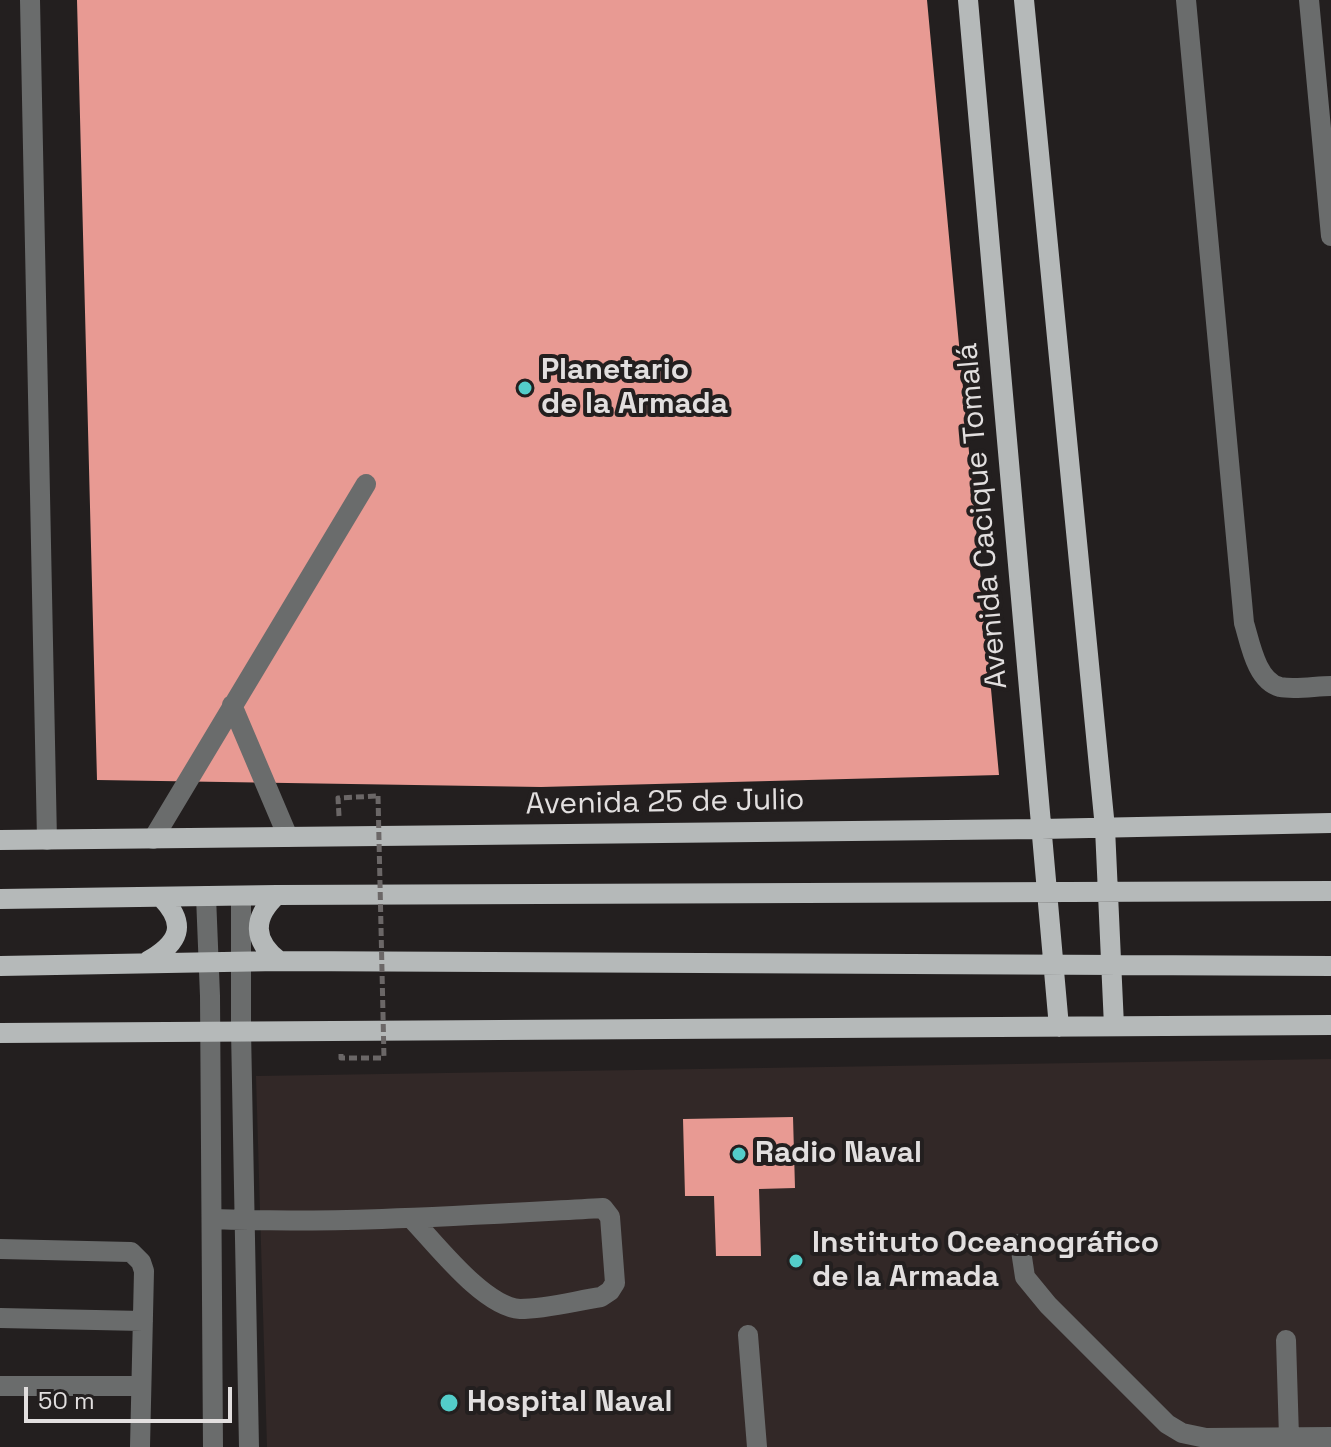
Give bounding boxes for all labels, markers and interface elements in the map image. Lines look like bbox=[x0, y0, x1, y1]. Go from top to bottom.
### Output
street label: Avenida Cacique Tomalá bbox=[950, 342, 1016, 690]
place label: Planetario de la Armada bbox=[541, 353, 728, 424]
marker: Planetario de la Armada bbox=[516, 379, 534, 397]
street label: Avenida 25 de Julio bbox=[525, 783, 805, 823]
place label: Radio Naval bbox=[755, 1136, 922, 1172]
marker: Radio Naval bbox=[730, 1145, 748, 1163]
place label: Instituto Oceanográfico de la Armada bbox=[812, 1226, 1159, 1296]
marker: Instituto Oceanográfico de la Armada bbox=[787, 1252, 805, 1270]
scale bar bbox=[28, 1371, 236, 1421]
text: 50 m bbox=[38, 1385, 95, 1416]
place label: Hospital Naval bbox=[467, 1385, 672, 1421]
marker: Hospital Naval bbox=[438, 1392, 460, 1414]

